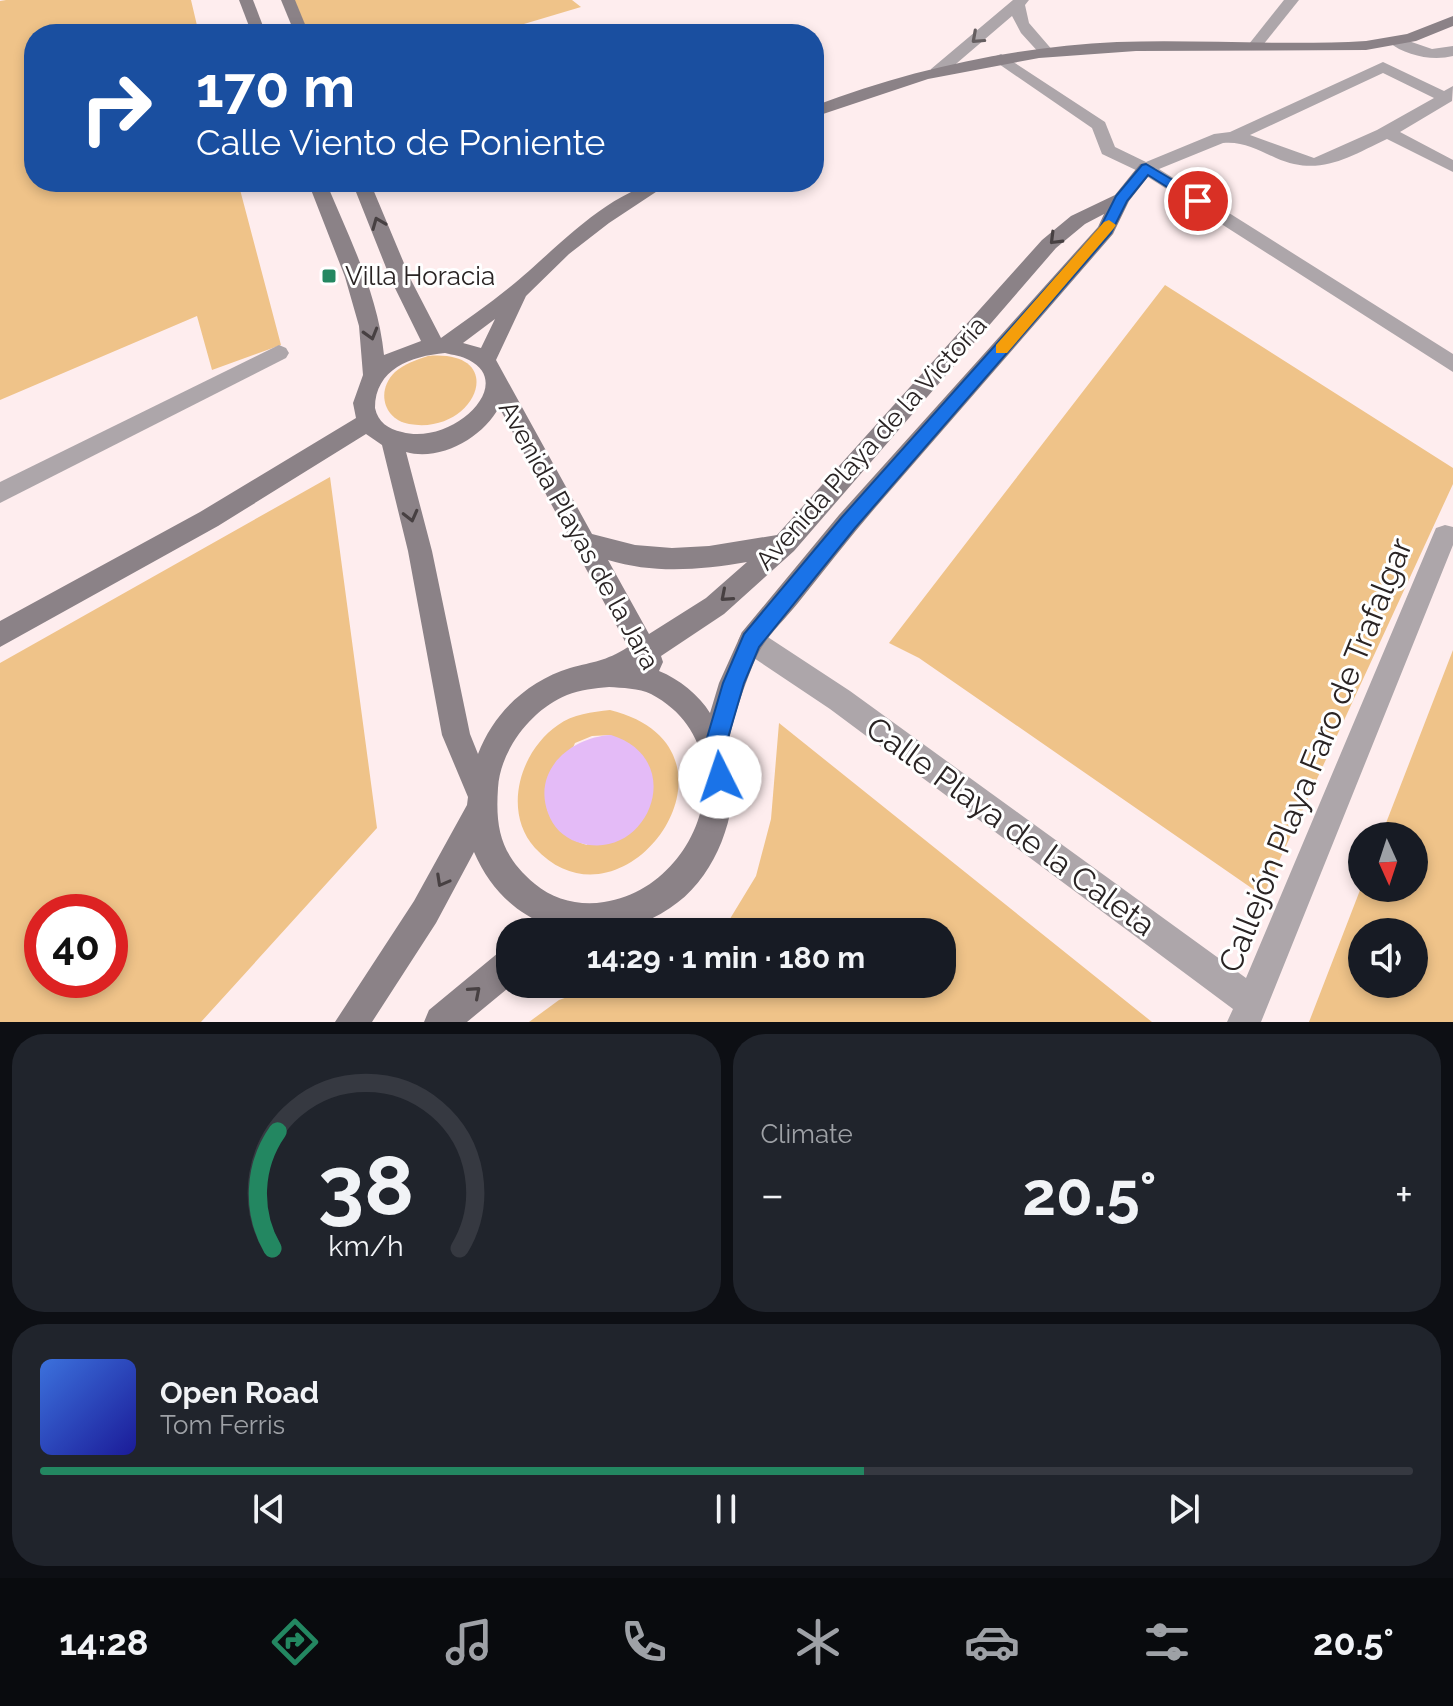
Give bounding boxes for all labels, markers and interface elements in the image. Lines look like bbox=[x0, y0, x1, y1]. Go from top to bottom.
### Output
one-way arrow bbox=[972, 28, 987, 42]
text: 170 m bbox=[196, 54, 355, 120]
icon: right bbox=[64, 56, 168, 160]
text: Calle Viento de Poniente bbox=[196, 121, 605, 163]
pin bbox=[1164, 167, 1232, 235]
icon: arrive bbox=[1176, 179, 1220, 223]
one-way arrow bbox=[371, 217, 388, 231]
one-way arrow bbox=[1050, 230, 1064, 244]
place label: Villa Horacia bbox=[345, 261, 495, 291]
marker: Villa Horacia bbox=[320, 267, 338, 285]
street label: Avenida Playa de la Victoria bbox=[749, 310, 993, 576]
one-way arrow bbox=[362, 327, 378, 341]
street label: Avenida Playas de la Jara bbox=[493, 396, 665, 674]
one-way arrow bbox=[402, 508, 419, 522]
street label: Callejón Playa Faro de Trafalgar bbox=[1211, 533, 1419, 977]
one-way arrow bbox=[721, 586, 736, 601]
street label: Calle Playa de la Caleta bbox=[859, 709, 1163, 943]
position arrow bbox=[678, 735, 762, 819]
north arrow bbox=[1348, 822, 1428, 902]
map controls bbox=[1348, 822, 1428, 998]
one-way arrow bbox=[436, 873, 451, 888]
speed limit sign: 40 bbox=[24, 894, 128, 998]
button: sound bbox=[1348, 918, 1428, 998]
text: 14:29 · 1 min · 180 m bbox=[587, 940, 865, 975]
one-way arrow bbox=[466, 988, 480, 1002]
text: Climate bbox=[761, 1119, 853, 1149]
text: 38 bbox=[318, 1137, 415, 1234]
text: 20.5° bbox=[1022, 1159, 1157, 1229]
text: − bbox=[761, 1169, 784, 1220]
text: + bbox=[1395, 1169, 1413, 1220]
text: km/h bbox=[329, 1229, 404, 1263]
text: Open Road bbox=[160, 1375, 319, 1410]
text: Tom Ferris bbox=[160, 1410, 285, 1440]
icon: previous bbox=[247, 1487, 291, 1531]
icon: pause bbox=[704, 1487, 748, 1531]
icon: next bbox=[1162, 1487, 1206, 1531]
icon: directions bbox=[267, 1614, 323, 1670]
icon: music bbox=[441, 1614, 497, 1670]
icon: phone bbox=[616, 1614, 672, 1670]
icon: climate bbox=[790, 1614, 846, 1670]
icon: car bbox=[964, 1614, 1020, 1670]
icon: filters bbox=[1139, 1614, 1195, 1670]
text: 14:28 bbox=[59, 1621, 148, 1663]
text: 20.5° bbox=[1313, 1621, 1394, 1663]

